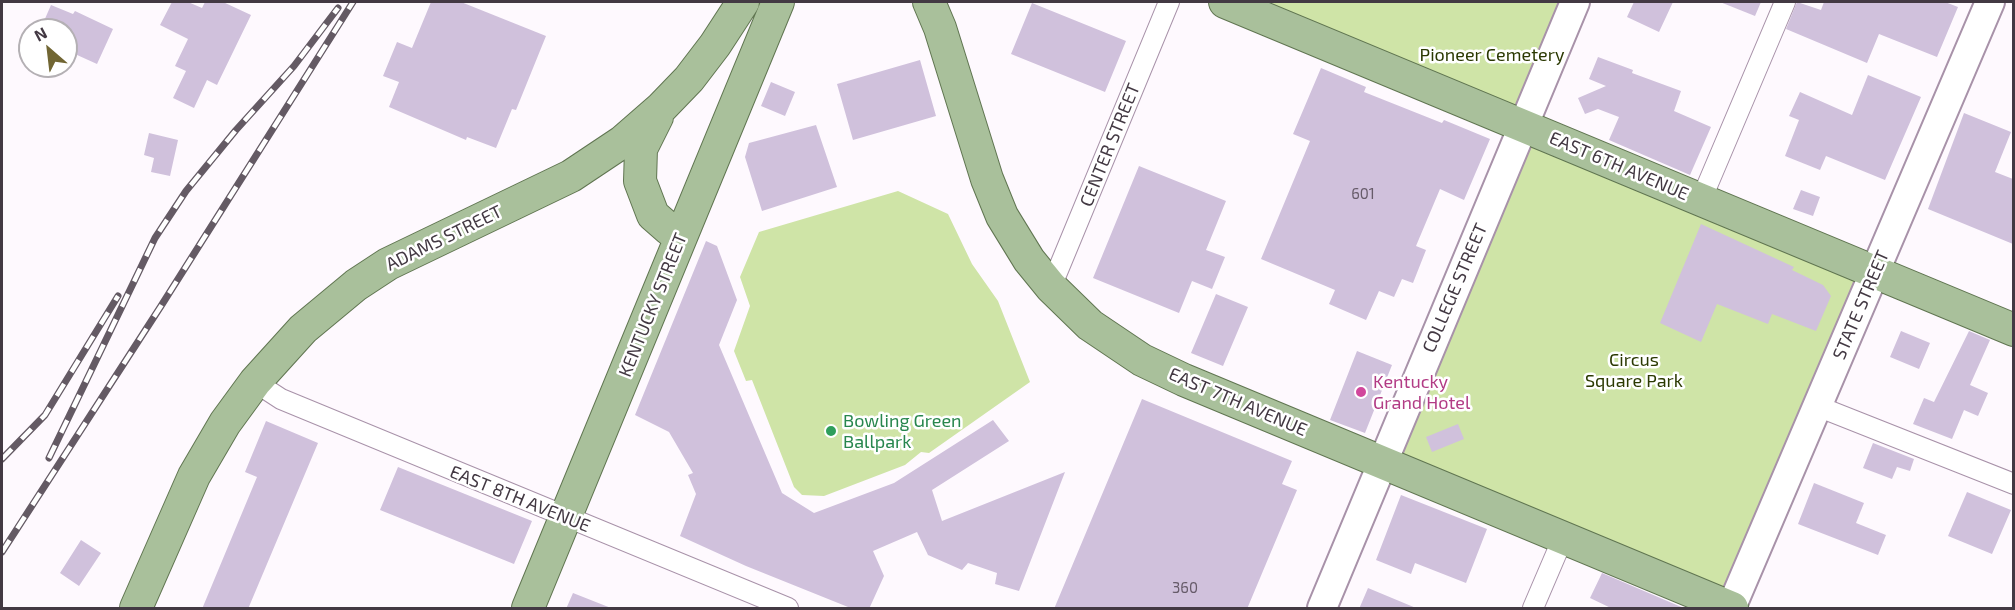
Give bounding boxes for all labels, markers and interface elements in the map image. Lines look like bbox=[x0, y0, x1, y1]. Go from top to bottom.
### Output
north arrow bbox=[18, 18, 78, 78]
text: N bbox=[31, 22, 50, 45]
park label: Pioneer Cemetery bbox=[1420, 44, 1564, 66]
street label: CENTER STREET bbox=[1075, 80, 1145, 210]
street label: EAST 6TH AVENUE bbox=[1546, 127, 1692, 205]
house number: 601 bbox=[1351, 185, 1375, 203]
street label: ADAMS STREET bbox=[382, 201, 506, 275]
street label: COLLEGE STREET bbox=[1418, 220, 1492, 356]
street label: KENTUCKY STREET bbox=[614, 230, 692, 380]
street label: STATE STREET bbox=[1828, 247, 1894, 363]
park label: Circus Square Park bbox=[1585, 349, 1683, 392]
street label: EAST 7TH AVENUE bbox=[1166, 363, 1310, 441]
place label: Kentucky Grand Hotel bbox=[1373, 371, 1470, 413]
marker: Kentucky Grand Hotel bbox=[1354, 385, 1368, 399]
place label: Bowling Green Ballpark bbox=[843, 410, 962, 452]
marker: Bowling Green Ballpark bbox=[824, 424, 838, 438]
street label: EAST 8TH AVENUE bbox=[447, 461, 593, 537]
house number: 360 bbox=[1172, 579, 1198, 597]

